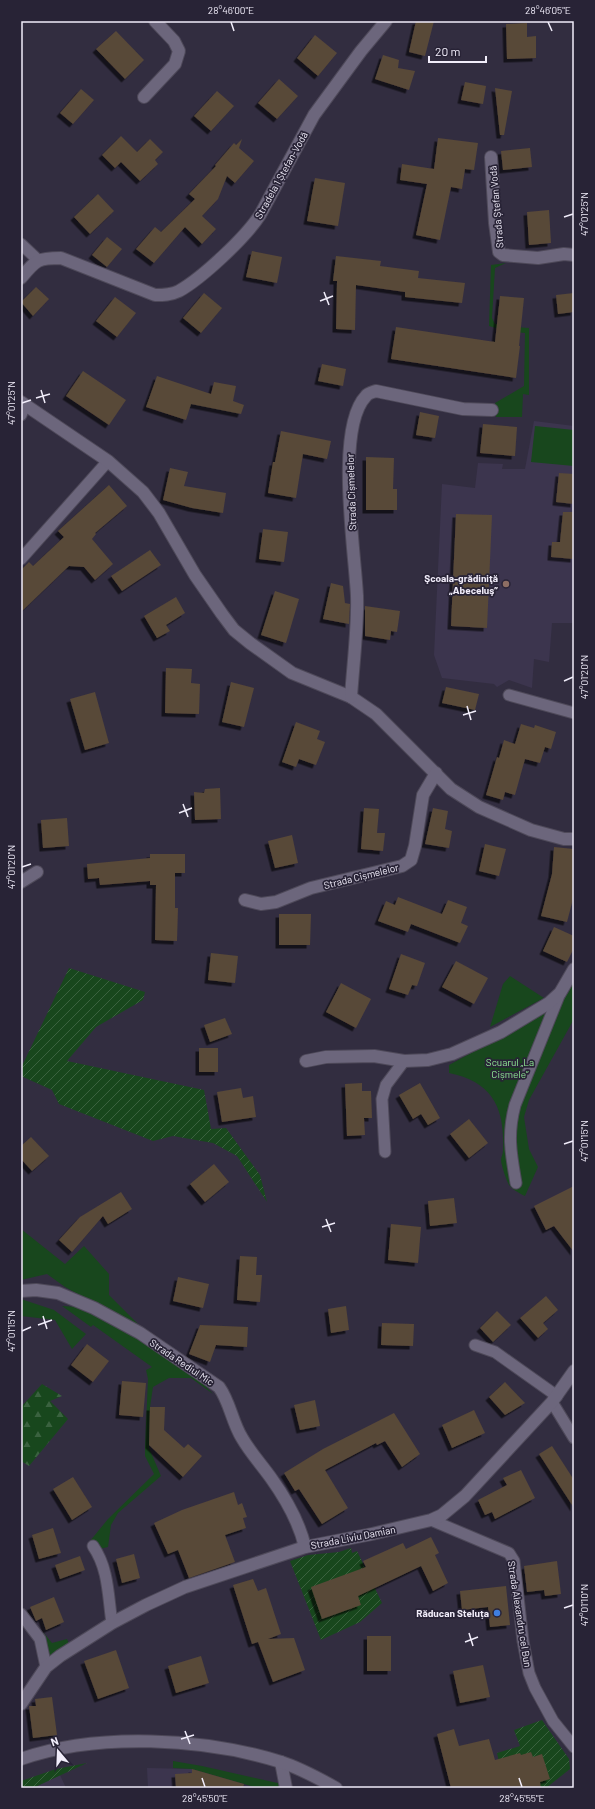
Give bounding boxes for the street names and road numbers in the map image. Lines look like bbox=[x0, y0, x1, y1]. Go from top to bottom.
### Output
street label: Stradela 1 Ștefan-Vodă bbox=[252, 129, 310, 221]
street label: Strada Ștefan Vodă bbox=[486, 165, 506, 249]
street label: Strada Cișmelelor bbox=[344, 453, 358, 531]
street label: Strada Cișmelelor bbox=[322, 861, 400, 891]
street label: Strada Rediul Mic bbox=[148, 1336, 216, 1388]
street label: Strada Liviu Damian bbox=[310, 1523, 396, 1551]
street label: Strada Alexandru cel Bun bbox=[506, 1560, 534, 1668]

